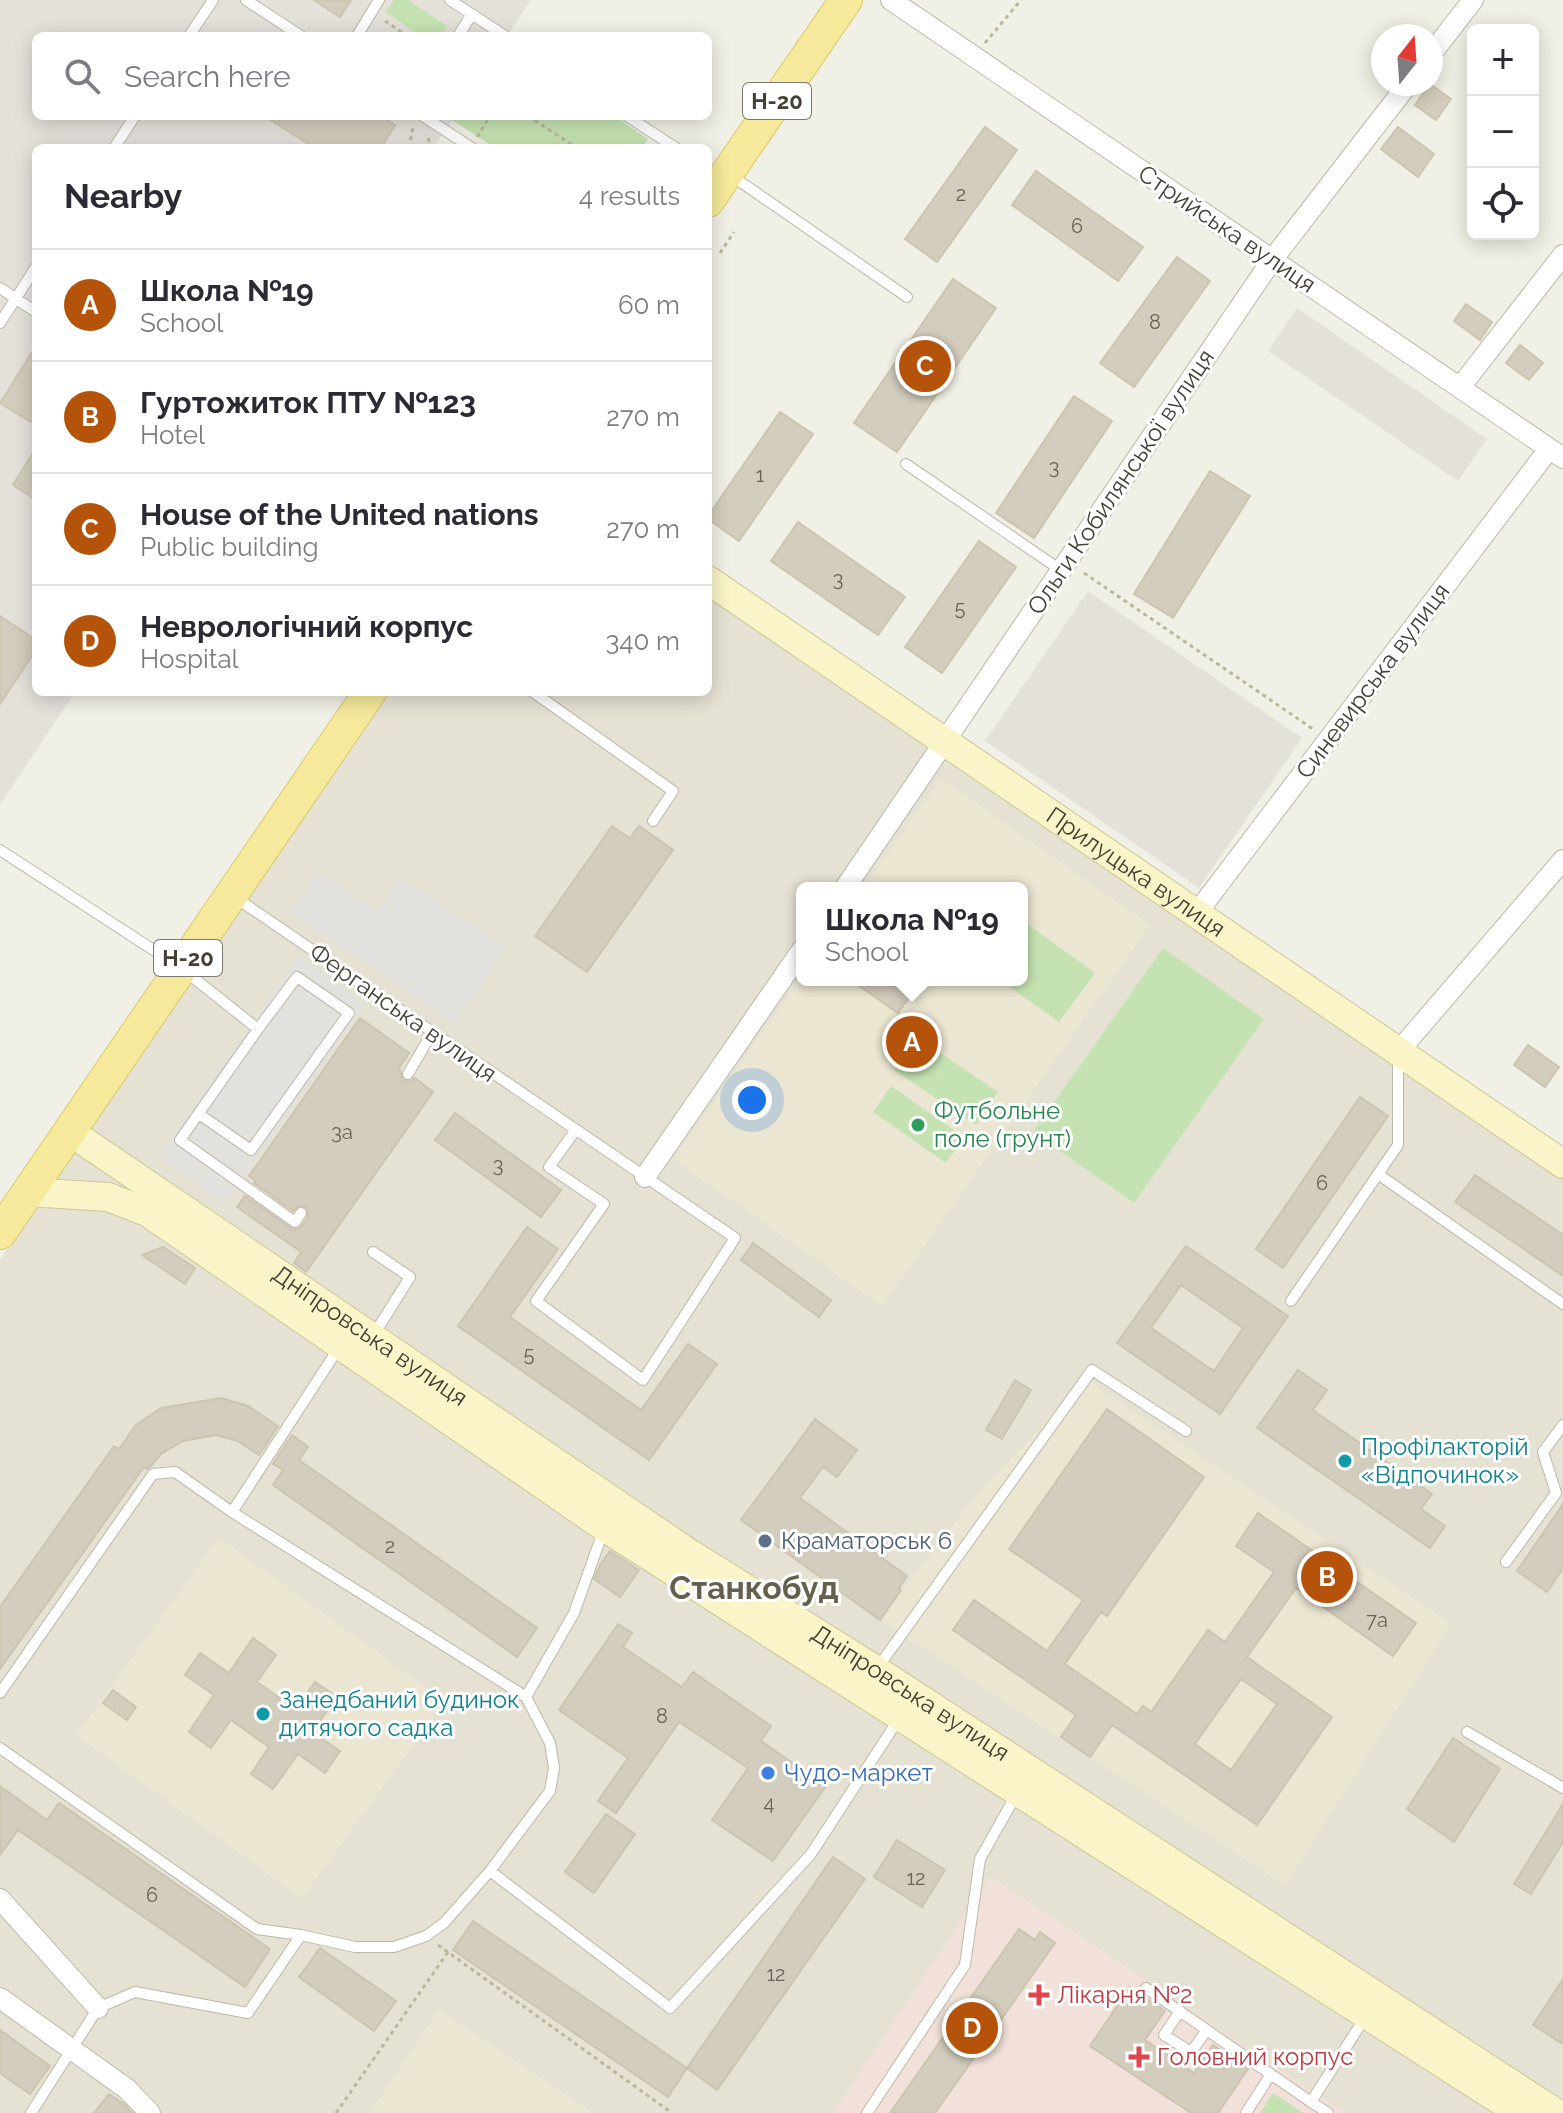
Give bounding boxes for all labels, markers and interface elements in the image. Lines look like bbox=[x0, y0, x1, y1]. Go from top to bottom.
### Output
north arrow bbox=[1371, 24, 1443, 96]
map controls bbox=[1467, 24, 1539, 240]
button: + bbox=[1467, 24, 1539, 96]
search box bbox=[32, 32, 712, 120]
icon: search bbox=[60, 54, 104, 98]
text: Search here bbox=[124, 59, 291, 94]
road number: Н-20 bbox=[743, 83, 811, 119]
button: − bbox=[1467, 96, 1539, 168]
street label: Стрийська вулиця bbox=[1133, 158, 1322, 299]
button: locate bbox=[1467, 168, 1539, 240]
text: Nearby bbox=[64, 176, 182, 216]
text: 4 results bbox=[579, 181, 680, 211]
house number: 2 bbox=[956, 182, 966, 206]
house number: 6 bbox=[1071, 214, 1083, 238]
text: Школа №19 bbox=[140, 273, 314, 308]
text: A bbox=[81, 290, 99, 320]
text: 60 m bbox=[618, 290, 680, 320]
text: School bbox=[140, 308, 223, 338]
house number: 8 bbox=[1149, 310, 1161, 334]
pin: C bbox=[899, 336, 951, 396]
street label: Ольги Кобилянської вулиця bbox=[1021, 344, 1220, 620]
text: Гуртожиток ПТУ №123 bbox=[140, 385, 476, 420]
text: B bbox=[81, 402, 99, 432]
text: 270 m bbox=[606, 402, 680, 432]
text: Hotel bbox=[140, 420, 205, 450]
house number: 3 bbox=[1049, 455, 1059, 479]
house number: 1 bbox=[756, 463, 765, 487]
text: House of the United nations bbox=[140, 497, 539, 532]
text: C bbox=[81, 514, 99, 544]
text: 270 m bbox=[606, 514, 680, 544]
text: Public building bbox=[140, 532, 319, 562]
house number: 3 bbox=[833, 567, 843, 591]
street label: Синевирська вулиця bbox=[1290, 577, 1456, 784]
house number: 5 bbox=[955, 596, 966, 620]
text: Неврологічний корпус bbox=[140, 609, 473, 644]
text: D bbox=[81, 626, 99, 656]
text: 340 m bbox=[605, 626, 680, 656]
text: Hospital bbox=[140, 644, 239, 674]
street label: Прилуцька вулиця bbox=[1041, 800, 1231, 943]
popup bbox=[796, 882, 1028, 986]
text: Школа №19 bbox=[825, 902, 999, 937]
street label: Ферганська вулиця bbox=[304, 937, 502, 1088]
text: School bbox=[825, 937, 908, 967]
road number: Н-20 bbox=[154, 940, 222, 976]
pin: A bbox=[886, 1012, 938, 1072]
your location bbox=[732, 1080, 772, 1120]
place label: Футбольне поле (грунт) bbox=[934, 1096, 1071, 1153]
marker: Футбольне поле (грунт) bbox=[909, 1116, 927, 1134]
house number: 3а bbox=[331, 1120, 353, 1144]
house number: 3 bbox=[493, 1153, 503, 1177]
house number: 6 bbox=[1316, 1171, 1328, 1195]
street label: Дніпровська вулиця bbox=[267, 1259, 473, 1412]
house number: 5 bbox=[524, 1342, 535, 1366]
place label: Профілакторій «Відпочинок» bbox=[1361, 1432, 1528, 1489]
marker: Профілакторій «Відпочинок» bbox=[1336, 1452, 1354, 1470]
place label: Краматорськ 6 bbox=[781, 1526, 952, 1555]
marker: Краматорськ 6 bbox=[756, 1532, 774, 1550]
house number: 2 bbox=[385, 1534, 395, 1558]
pin: B bbox=[1301, 1547, 1353, 1607]
district label: Станкобуд bbox=[669, 1569, 839, 1606]
house number: 7а bbox=[1366, 1608, 1388, 1632]
street label: Дніпровська вулиця bbox=[806, 1618, 1015, 1767]
place label: Занедбаний будинок дитячого садка bbox=[279, 1685, 520, 1742]
house number: 8 bbox=[656, 1704, 668, 1728]
marker: Занедбаний будинок дитячого садка bbox=[254, 1705, 272, 1723]
place label: Чудо-маркет bbox=[784, 1758, 933, 1787]
marker: Чудо-маркет bbox=[759, 1764, 777, 1782]
house number: 4 bbox=[764, 1791, 775, 1815]
house number: 12 bbox=[907, 1866, 925, 1890]
house number: 6 bbox=[146, 1883, 158, 1907]
house number: 12 bbox=[767, 1962, 785, 1986]
place label: Лікарня №2 bbox=[1057, 1980, 1192, 2009]
marker: Лікарня №2 bbox=[1028, 1984, 1050, 2006]
pin: D bbox=[946, 1998, 998, 2058]
place label: Головний корпус bbox=[1157, 2042, 1353, 2071]
marker: Головний корпус bbox=[1128, 2046, 1150, 2068]

